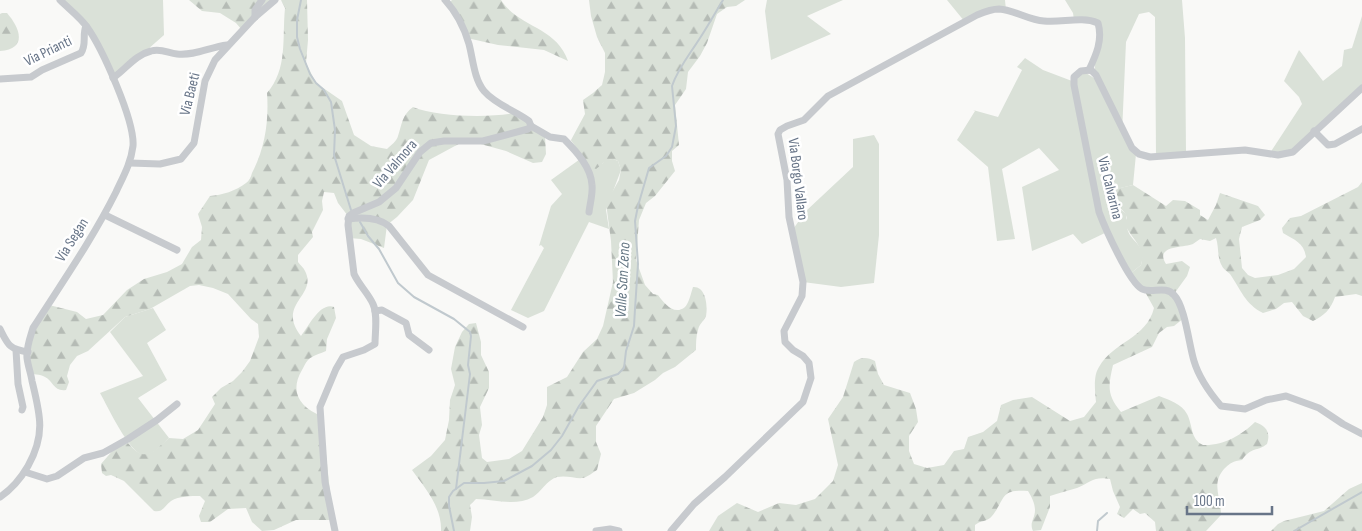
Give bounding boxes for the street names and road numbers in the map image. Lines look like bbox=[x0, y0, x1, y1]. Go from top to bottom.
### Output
street label: Via Prianti bbox=[21, 31, 75, 71]
street label: Via Baeti bbox=[176, 70, 205, 117]
street label: Via Valmora bbox=[369, 136, 421, 192]
street label: Via Borgo Vallaro bbox=[784, 137, 812, 221]
street label: Via Calvarina bbox=[1093, 155, 1127, 222]
street label: Via Segan bbox=[51, 215, 93, 265]

